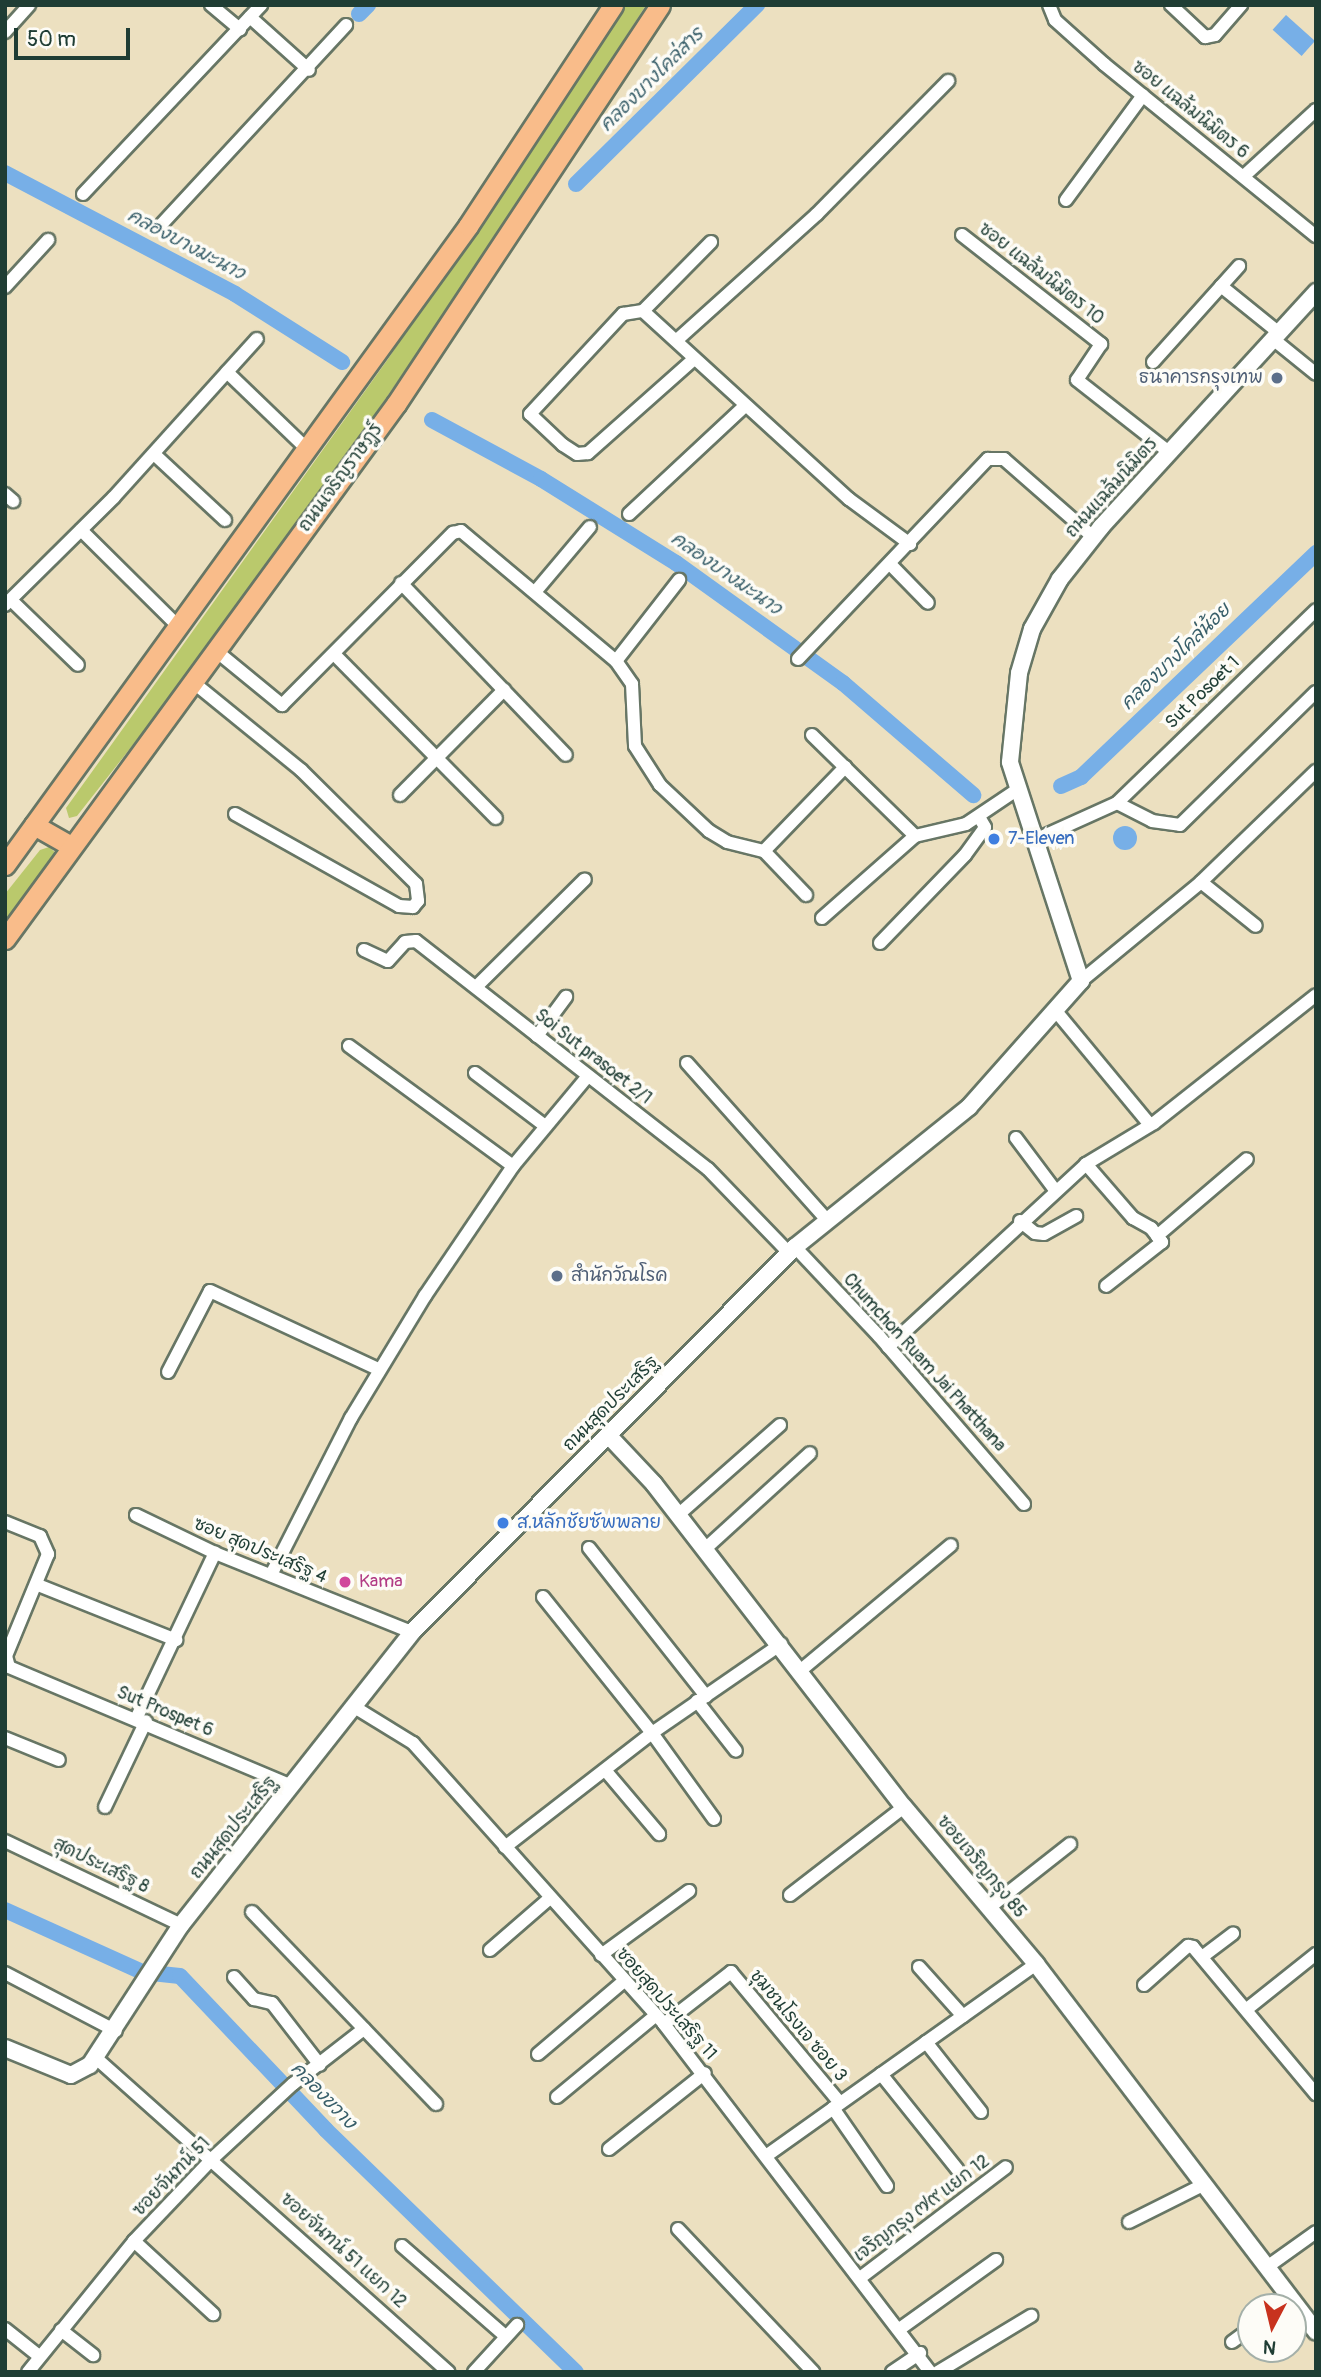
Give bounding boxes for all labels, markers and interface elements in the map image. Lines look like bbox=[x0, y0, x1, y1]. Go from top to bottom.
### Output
scale bar bbox=[18, 14, 133, 58]
water label: คลองบางโคล่สาร bbox=[595, 23, 709, 137]
text: 50 m bbox=[27, 26, 76, 53]
street label: ซอย แฉล้มนิมิตร 6 bbox=[1127, 56, 1253, 164]
water label: คลองบางมะนาว bbox=[124, 205, 248, 285]
street label: ซอย แฉล้มนิมิตร 10 bbox=[974, 218, 1108, 330]
place label: ธนาคารกรุงเทพ bbox=[1139, 367, 1263, 389]
marker: ธนาคารกรุงเทพ bbox=[1269, 370, 1285, 386]
street label: ถนนเจริญราษฎร์ bbox=[294, 420, 388, 536]
street label: ถนนแฉล้มนิมิตร bbox=[1061, 433, 1163, 543]
water label: คลองบางมะนาว bbox=[666, 528, 786, 620]
water label: คลองบางโคล่น้อย bbox=[1116, 599, 1236, 715]
street label: Sut Posoet 1 bbox=[1161, 652, 1245, 734]
place label: 7-Eleven bbox=[1008, 828, 1075, 850]
marker: 7-Eleven bbox=[986, 831, 1002, 847]
street label: Soi Sut prasoet 2/1 bbox=[530, 1005, 656, 1109]
place label: สำนักวัณโรค bbox=[571, 1265, 667, 1287]
marker: สำนักวัณโรค bbox=[549, 1268, 565, 1284]
street label: Chumchon Ruam Jai Phatthana bbox=[838, 1269, 1010, 1457]
street label: ถนนสุดประเสริฐ bbox=[559, 1352, 663, 1456]
place label: ส.หลักชัยซัพพลาย bbox=[517, 1512, 661, 1534]
street label: ซอย สุดประเสริฐ 4 bbox=[190, 1513, 330, 1589]
marker: ส.หลักชัยซัพพลาย bbox=[495, 1515, 511, 1531]
place label: Kama bbox=[359, 1571, 403, 1593]
marker: Kama bbox=[337, 1574, 353, 1590]
street label: Sut Prospet 6 bbox=[113, 1682, 217, 1742]
street label: ถนนสุดประเสริฐ bbox=[186, 1772, 282, 1884]
street label: ซอยเจริญกรุง 85 bbox=[932, 1811, 1030, 1923]
street label: สุดประเสริฐ 8 bbox=[50, 1834, 152, 1898]
street label: ซอยสุดประเสริฐ 11 bbox=[611, 1943, 721, 2065]
street label: ชุมชนโรงเจ ซอย 3 bbox=[745, 1966, 851, 2086]
water label: คลองขวาง bbox=[286, 2058, 360, 2134]
street label: ซอยจันทน์ 51 bbox=[129, 2133, 215, 2221]
street label: เจริญกรุง ๗๙ แยก 12 bbox=[850, 2151, 994, 2267]
street label: ซอยจันทน์ 51 แยก 12 bbox=[276, 2189, 410, 2313]
north arrow bbox=[1237, 2293, 1307, 2363]
text: N bbox=[1262, 2334, 1278, 2360]

